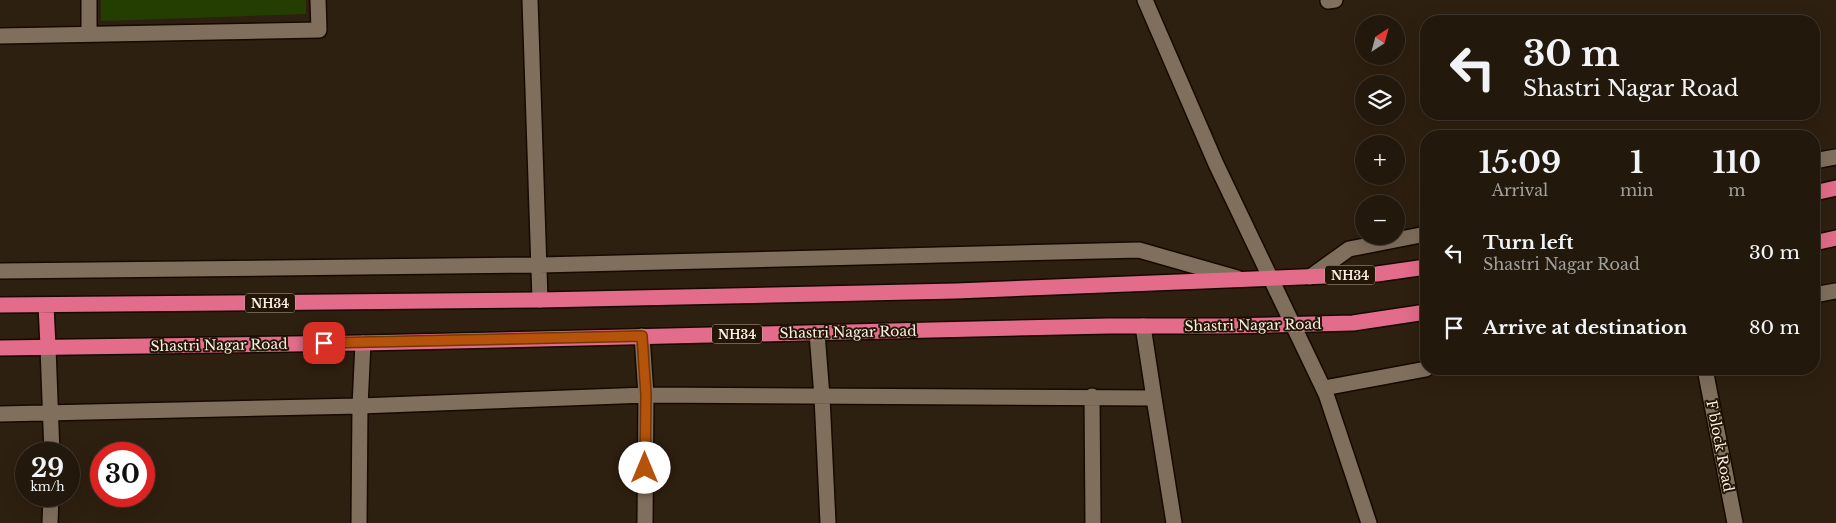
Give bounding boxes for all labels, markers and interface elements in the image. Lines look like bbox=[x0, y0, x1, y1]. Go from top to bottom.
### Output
north arrow bbox=[1355, 15, 1405, 65]
map controls bbox=[1355, 15, 1405, 245]
text: 30 m bbox=[1523, 32, 1620, 75]
icon: left bbox=[1440, 35, 1505, 100]
button: layers bbox=[1355, 75, 1405, 125]
text: Shastri Nagar Road bbox=[1523, 75, 1739, 102]
button: + bbox=[1355, 135, 1405, 185]
text: 15:09 bbox=[1479, 144, 1561, 181]
text: 1 bbox=[1630, 144, 1643, 181]
text: 110 bbox=[1712, 144, 1761, 181]
text: Arrival bbox=[1492, 180, 1548, 200]
text: min bbox=[1620, 180, 1654, 200]
text: m bbox=[1728, 180, 1745, 200]
button: − bbox=[1355, 195, 1405, 245]
text: Turn left bbox=[1483, 231, 1574, 254]
icon: left bbox=[1440, 239, 1468, 267]
text: 30 m bbox=[1749, 241, 1800, 264]
text: Shastri Nagar Road bbox=[1483, 254, 1640, 274]
road number: NH34 bbox=[1325, 266, 1375, 284]
road number: NH34 bbox=[245, 294, 295, 312]
icon: arrive bbox=[1440, 314, 1468, 342]
street label: Shastri Nagar Road bbox=[1184, 315, 1322, 335]
text: Arrive at destination bbox=[1483, 316, 1687, 339]
text: 80 m bbox=[1749, 316, 1800, 339]
pin bbox=[303, 322, 345, 364]
street label: Shastri Nagar Road bbox=[779, 322, 917, 342]
road number: NH34 bbox=[712, 324, 762, 344]
icon: arrive bbox=[310, 329, 338, 357]
street label: Shastri Nagar Road bbox=[150, 335, 288, 355]
street label: F block Road bbox=[1702, 399, 1738, 494]
position arrow bbox=[618, 441, 670, 493]
speed limit sign: 30 bbox=[90, 442, 155, 507]
text: 29 bbox=[31, 453, 64, 484]
text: km/h bbox=[30, 479, 65, 494]

